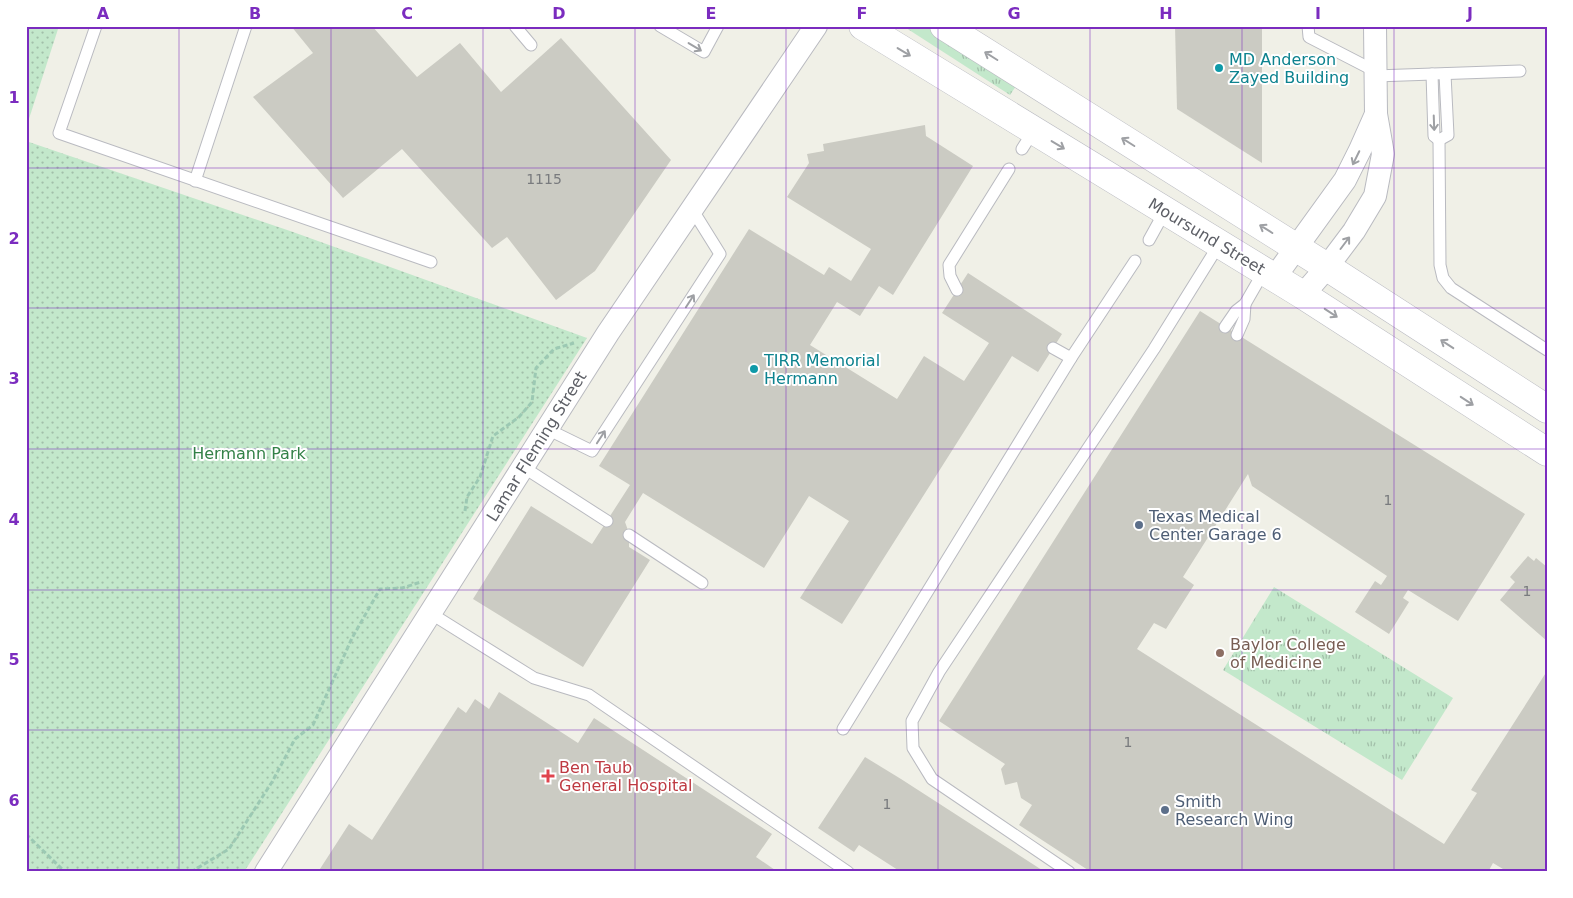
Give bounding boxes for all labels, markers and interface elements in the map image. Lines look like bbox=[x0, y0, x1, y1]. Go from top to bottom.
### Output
text: A bbox=[97, 4, 110, 23]
text: B bbox=[249, 4, 261, 23]
text: C bbox=[401, 4, 413, 23]
text: D bbox=[552, 4, 566, 23]
text: E bbox=[706, 4, 716, 23]
text: F bbox=[857, 4, 867, 23]
text: G bbox=[1007, 4, 1021, 23]
text: H bbox=[1159, 4, 1173, 23]
text: I bbox=[1315, 4, 1321, 23]
text: J bbox=[1466, 4, 1473, 23]
one-way arrow bbox=[687, 42, 702, 52]
one-way arrow bbox=[897, 47, 911, 57]
one-way arrow bbox=[984, 50, 998, 60]
place label: MD Anderson Zayed Building bbox=[1229, 50, 1349, 87]
marker: MD Anderson Zayed Building bbox=[1213, 62, 1225, 74]
text: 1 bbox=[8, 88, 20, 107]
one-way arrow bbox=[1429, 114, 1439, 131]
one-way arrow bbox=[1122, 137, 1136, 147]
one-way arrow bbox=[1051, 141, 1065, 151]
one-way arrow bbox=[1351, 151, 1361, 166]
house number: 1115 bbox=[526, 171, 562, 187]
street label: Moursund Street bbox=[1145, 194, 1269, 279]
one-way arrow bbox=[1259, 223, 1273, 233]
text: 2 bbox=[8, 229, 20, 248]
one-way arrow bbox=[1340, 236, 1350, 250]
one-way arrow bbox=[685, 294, 695, 308]
one-way arrow bbox=[1323, 308, 1337, 318]
one-way arrow bbox=[1440, 339, 1454, 350]
place label: TIRR Memorial Hermann bbox=[763, 351, 880, 388]
marker: TIRR Memorial Hermann bbox=[748, 363, 760, 375]
street label: Lamar Fleming Street bbox=[482, 368, 590, 525]
text: 3 bbox=[8, 369, 20, 388]
one-way arrow bbox=[1460, 396, 1474, 406]
one-way arrow bbox=[596, 430, 606, 444]
park label: Hermann Park bbox=[192, 444, 306, 463]
house number: 1 bbox=[1384, 492, 1392, 508]
place label: Texas Medical Center Garage 6 bbox=[1148, 507, 1282, 544]
text: 4 bbox=[8, 510, 20, 529]
marker: Texas Medical Center Garage 6 bbox=[1133, 519, 1145, 531]
house number: 1 bbox=[1523, 583, 1531, 599]
place label: Baylor College of Medicine bbox=[1230, 635, 1346, 672]
marker: Baylor College of Medicine bbox=[1214, 647, 1226, 659]
text: 5 bbox=[8, 650, 20, 669]
house number: 1 bbox=[1124, 734, 1132, 750]
place label: Ben Taub General Hospital bbox=[559, 758, 692, 795]
marker: Ben Taub General Hospital bbox=[541, 769, 555, 783]
text: 6 bbox=[8, 791, 20, 810]
place label: Smith Research Wing bbox=[1175, 792, 1294, 829]
house number: 1 bbox=[883, 796, 891, 812]
marker: Smith Research Wing bbox=[1159, 804, 1171, 816]

